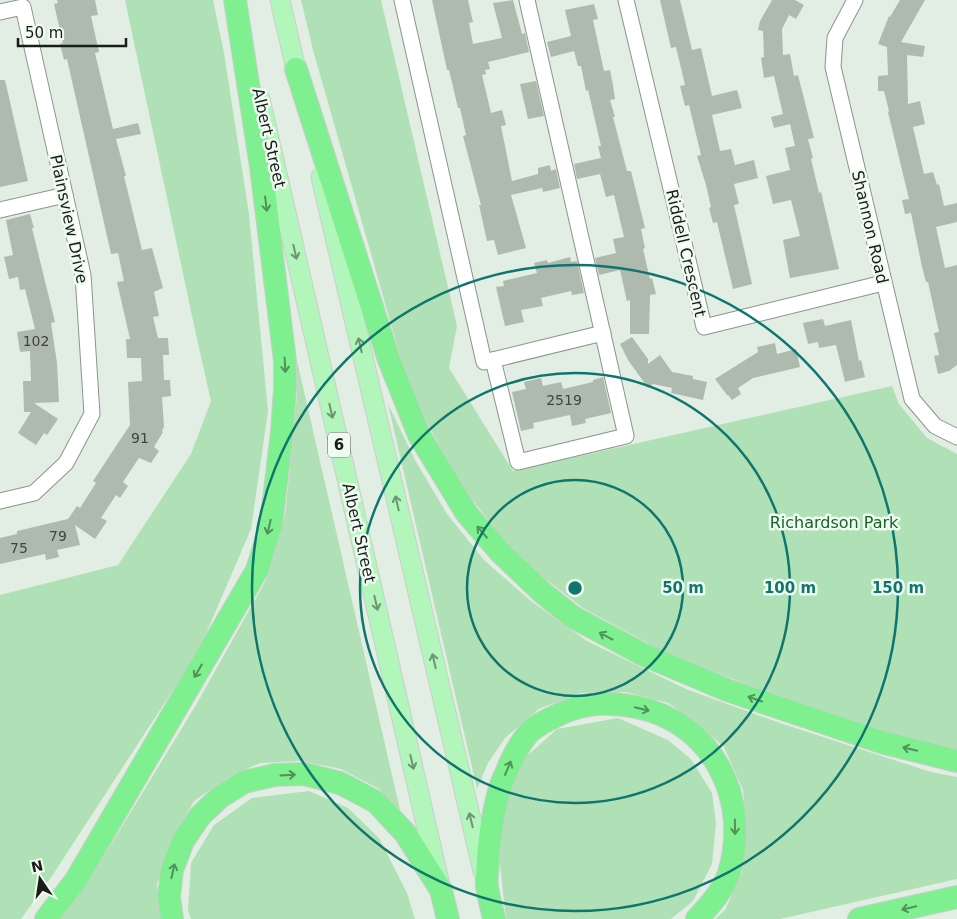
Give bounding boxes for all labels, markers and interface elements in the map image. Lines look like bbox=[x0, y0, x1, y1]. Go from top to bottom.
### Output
scale bar bbox=[18, 15, 125, 47]
text: 50 m bbox=[25, 24, 63, 42]
street label: Albert Street bbox=[248, 86, 290, 190]
street label: Plainsview Drive bbox=[46, 153, 92, 285]
street label: Shannon Road bbox=[848, 169, 892, 285]
street label: Riddell Crescent bbox=[662, 187, 710, 319]
one-way arrow bbox=[261, 196, 271, 212]
one-way arrow bbox=[291, 244, 300, 260]
house number: 102 bbox=[23, 333, 49, 349]
one-way arrow bbox=[355, 337, 364, 353]
one-way arrow bbox=[280, 357, 289, 373]
house number: 2519 bbox=[546, 392, 582, 408]
one-way arrow bbox=[327, 402, 336, 418]
house number: 91 bbox=[131, 430, 149, 446]
road number: 6 bbox=[328, 432, 350, 458]
street label: Albert Street bbox=[338, 481, 380, 585]
one-way arrow bbox=[392, 496, 401, 512]
park label: Richardson Park bbox=[770, 513, 899, 532]
one-way arrow bbox=[264, 518, 273, 534]
one-way arrow bbox=[476, 525, 488, 538]
house number: 79 bbox=[49, 528, 67, 544]
house number: 75 bbox=[10, 540, 28, 556]
centre of rings bbox=[566, 579, 584, 597]
text: 50 m bbox=[662, 579, 704, 597]
text: 100 m bbox=[764, 579, 816, 597]
text: 150 m bbox=[872, 579, 924, 597]
one-way arrow bbox=[371, 595, 381, 611]
one-way arrow bbox=[599, 631, 614, 640]
one-way arrow bbox=[429, 654, 438, 670]
one-way arrow bbox=[192, 664, 202, 678]
one-way arrow bbox=[748, 694, 764, 703]
one-way arrow bbox=[634, 705, 650, 714]
one-way arrow bbox=[902, 744, 918, 753]
one-way arrow bbox=[408, 753, 417, 769]
one-way arrow bbox=[504, 761, 514, 776]
one-way arrow bbox=[280, 770, 296, 779]
one-way arrow bbox=[466, 812, 475, 828]
one-way arrow bbox=[730, 819, 740, 835]
north arrow bbox=[15, 854, 65, 904]
text: N bbox=[30, 857, 45, 875]
one-way arrow bbox=[169, 863, 178, 879]
one-way arrow bbox=[902, 904, 918, 913]

